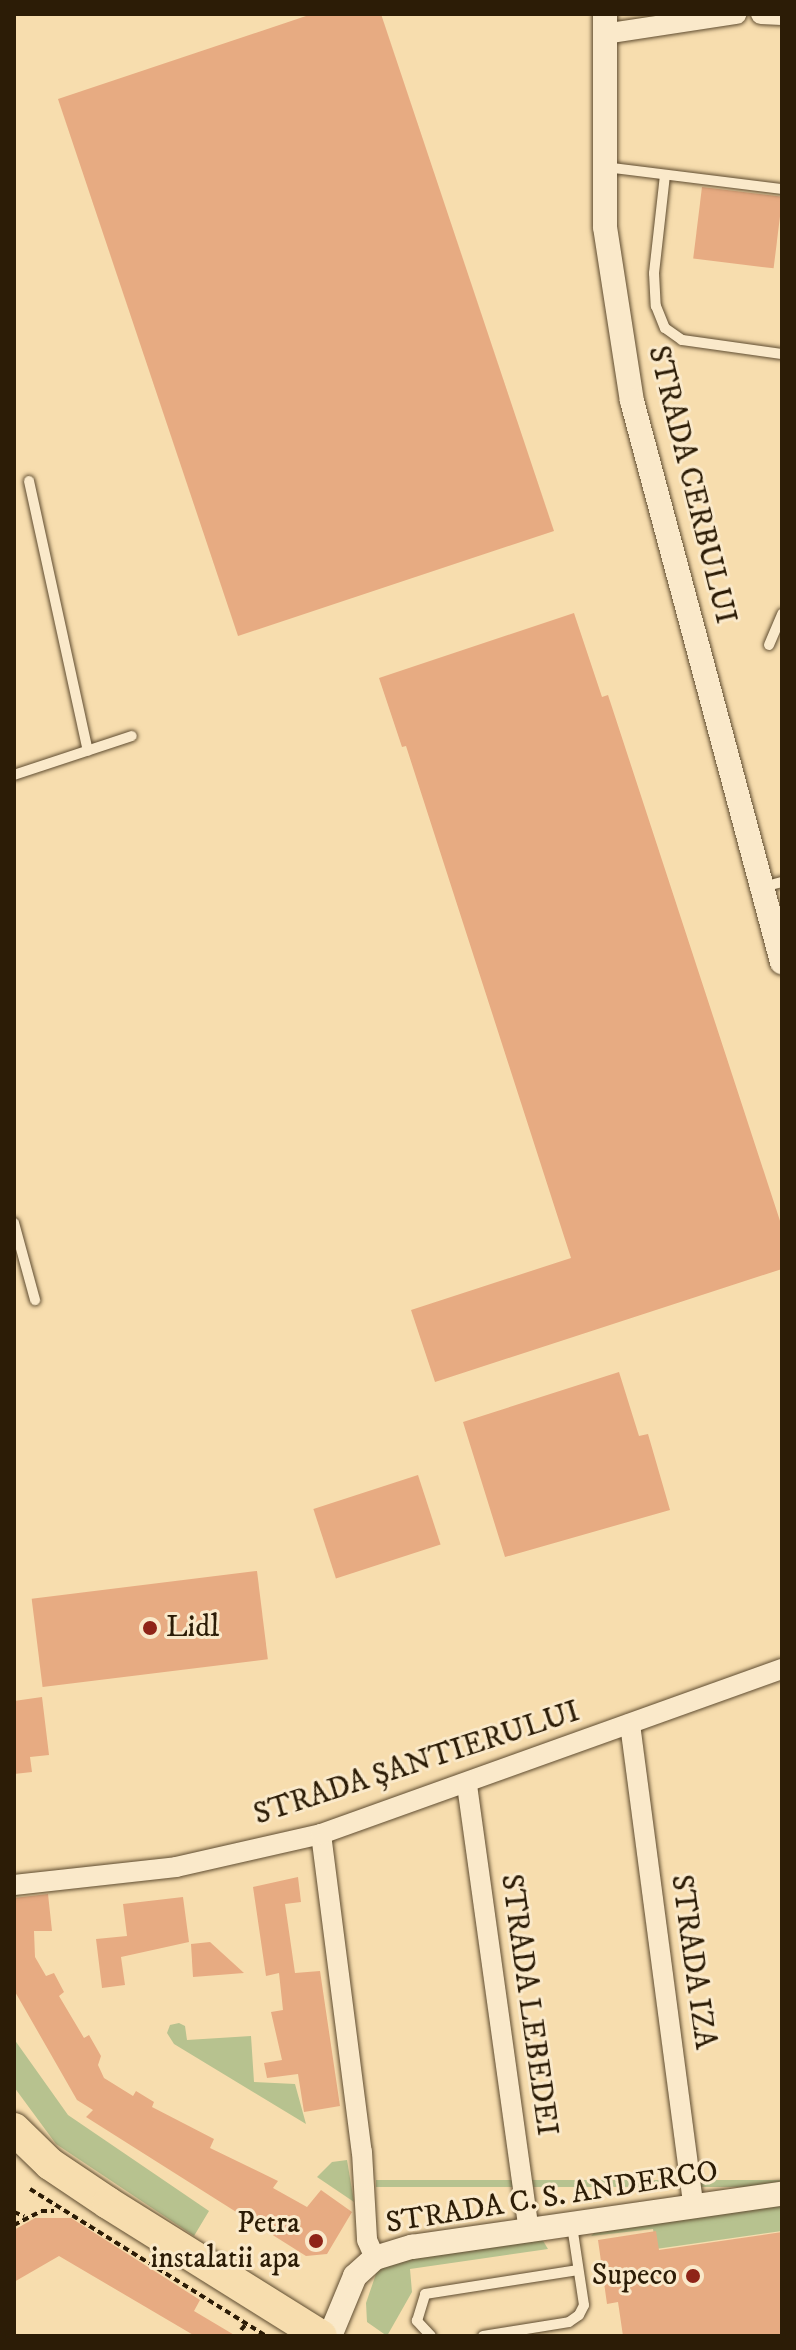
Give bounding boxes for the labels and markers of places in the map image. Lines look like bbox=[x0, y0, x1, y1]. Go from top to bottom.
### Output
place label: Lidl bbox=[166, 1610, 219, 1646]
marker: Lidl bbox=[141, 1619, 159, 1637]
place label: Petra instalatii apa bbox=[150, 2206, 300, 2276]
marker: Petra instalatii apa bbox=[307, 2232, 325, 2250]
place label: Supeco bbox=[592, 2258, 677, 2294]
marker: Supeco bbox=[684, 2267, 702, 2285]

